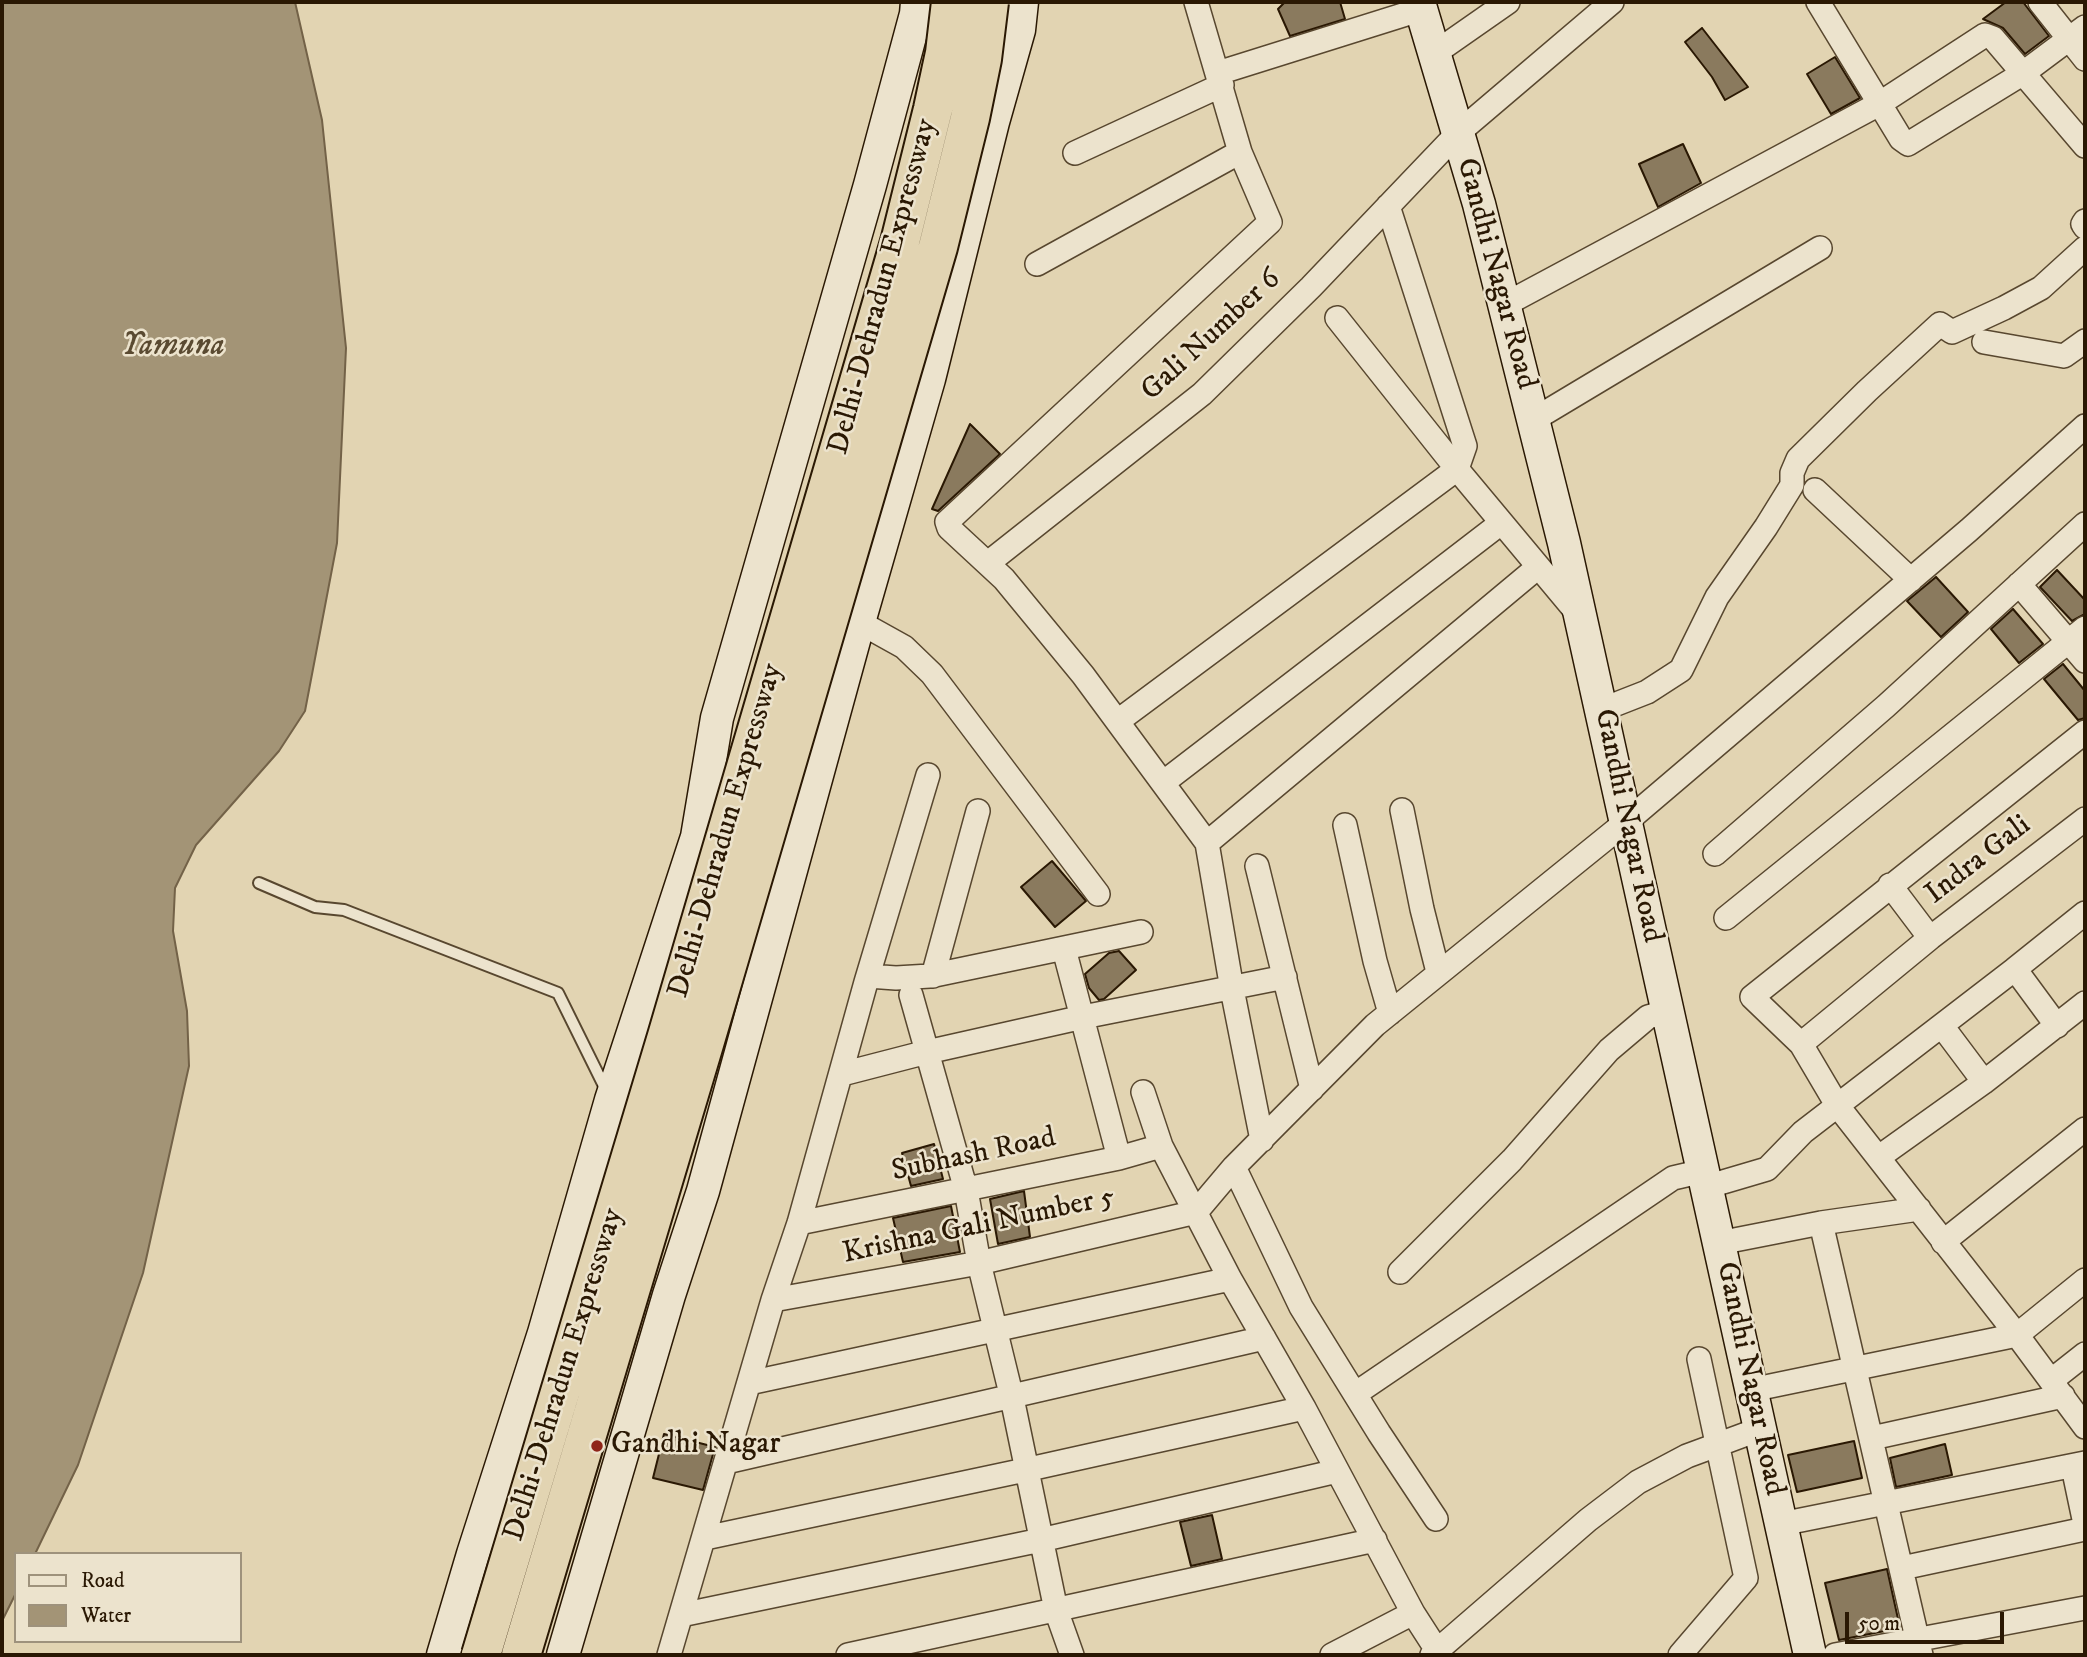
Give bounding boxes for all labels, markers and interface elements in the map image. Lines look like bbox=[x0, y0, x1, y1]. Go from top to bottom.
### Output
street label: Delhi-Dehradun Expressway bbox=[822, 115, 946, 459]
street label: Gandhi Nagar Road bbox=[1447, 154, 1543, 394]
street label: Gali Number 6 bbox=[1135, 262, 1289, 410]
water label: Yamuna bbox=[121, 328, 225, 366]
street label: Delhi-Dehradun Expressway bbox=[662, 660, 792, 1002]
street label: Gandhi Nagar Road bbox=[1585, 706, 1669, 946]
street label: Indra Gali bbox=[1919, 809, 2039, 913]
street label: Subhash Road bbox=[889, 1121, 1059, 1191]
street label: Krishna Gali Number 5 bbox=[840, 1181, 1118, 1273]
street label: Delhi-Dehradun Expressway bbox=[497, 1204, 633, 1546]
street label: Gandhi Nagar Road bbox=[1707, 1259, 1791, 1499]
place label: Gandhi Nagar bbox=[611, 1428, 780, 1464]
marker: Gandhi Nagar bbox=[589, 1438, 605, 1454]
legend bbox=[14, 1552, 242, 1643]
text: Road bbox=[81, 1568, 125, 1594]
scale bar bbox=[1849, 1598, 2008, 1642]
text: Water bbox=[81, 1603, 131, 1629]
text: 50 m bbox=[1858, 1611, 1900, 1637]

